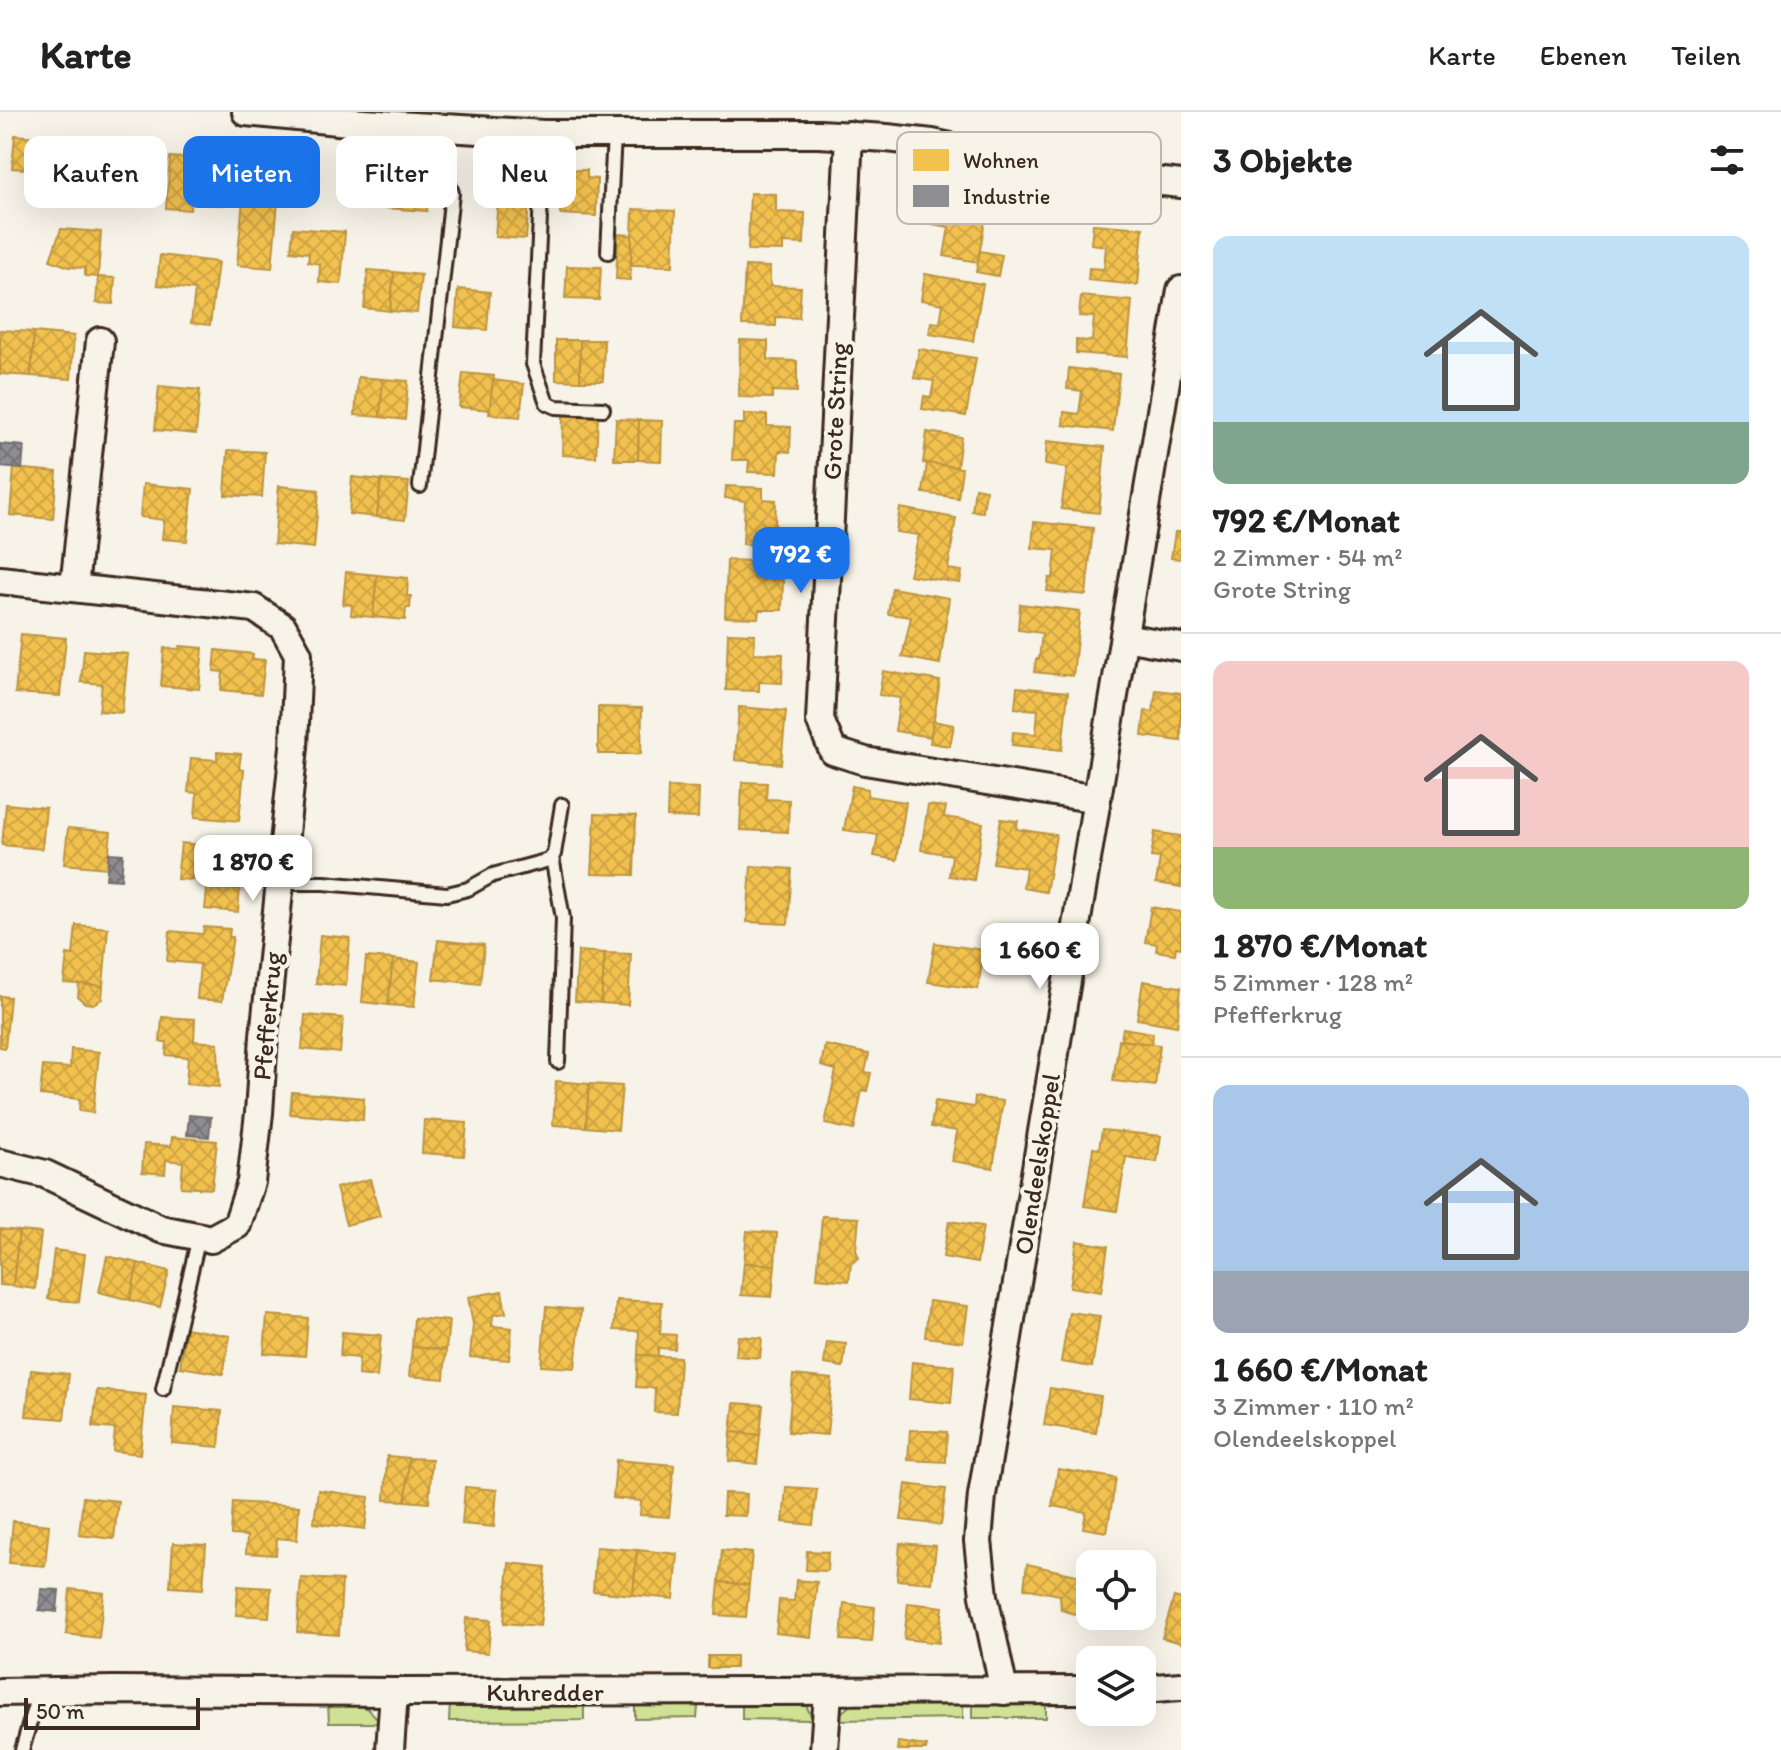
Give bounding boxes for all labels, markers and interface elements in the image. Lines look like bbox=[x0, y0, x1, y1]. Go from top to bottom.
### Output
text: Karte bbox=[40, 32, 131, 78]
text: Karte bbox=[1428, 38, 1496, 72]
text: Ebenen bbox=[1540, 38, 1627, 72]
text: Teilen bbox=[1671, 38, 1741, 72]
legend bbox=[897, 132, 1161, 224]
chip: Kaufen bbox=[24, 136, 167, 208]
chip: Mieten bbox=[183, 136, 320, 208]
chip: Filter bbox=[336, 136, 457, 208]
chip: Neu bbox=[473, 136, 576, 208]
icon: filters bbox=[1705, 138, 1749, 182]
text: 3 Objekte bbox=[1213, 140, 1353, 181]
text: Wohnen bbox=[963, 147, 1039, 174]
text: Industrie bbox=[963, 183, 1050, 210]
icon: home bbox=[1409, 288, 1553, 432]
street label: Grote String bbox=[815, 341, 855, 481]
text: 792 €/Monat bbox=[1213, 500, 1400, 541]
pin: 792 € bbox=[745, 527, 857, 595]
text: 792 € bbox=[771, 537, 831, 569]
text: 2 Zimmer · 54 m² bbox=[1213, 541, 1403, 573]
text: Grote String bbox=[1213, 573, 1351, 605]
icon: home bbox=[1409, 713, 1553, 857]
pin: 1 870 € bbox=[179, 835, 327, 903]
text: 1 870 € bbox=[212, 845, 294, 877]
pin: 1 660 € bbox=[966, 923, 1114, 991]
text: 1 870 €/Monat bbox=[1213, 925, 1427, 966]
text: 1 660 € bbox=[999, 933, 1081, 965]
street label: Pfefferkrug bbox=[245, 950, 289, 1082]
text: 5 Zimmer · 128 m² bbox=[1213, 966, 1413, 998]
text: Pfefferkrug bbox=[1213, 998, 1342, 1030]
street label: Olendeelskoppel bbox=[1007, 1071, 1067, 1257]
icon: home bbox=[1409, 1137, 1553, 1281]
text: 1 660 €/Monat bbox=[1213, 1349, 1428, 1390]
text: 3 Zimmer · 110 m² bbox=[1213, 1390, 1414, 1422]
text: Olendeelskoppel bbox=[1213, 1422, 1396, 1454]
map controls bbox=[1076, 1550, 1156, 1726]
button: locate bbox=[1076, 1550, 1156, 1630]
button: layers bbox=[1076, 1646, 1156, 1726]
street label: Kuhredder bbox=[486, 1676, 604, 1708]
scale bar bbox=[24, 1694, 200, 1730]
text: 50 m bbox=[36, 1698, 85, 1725]

